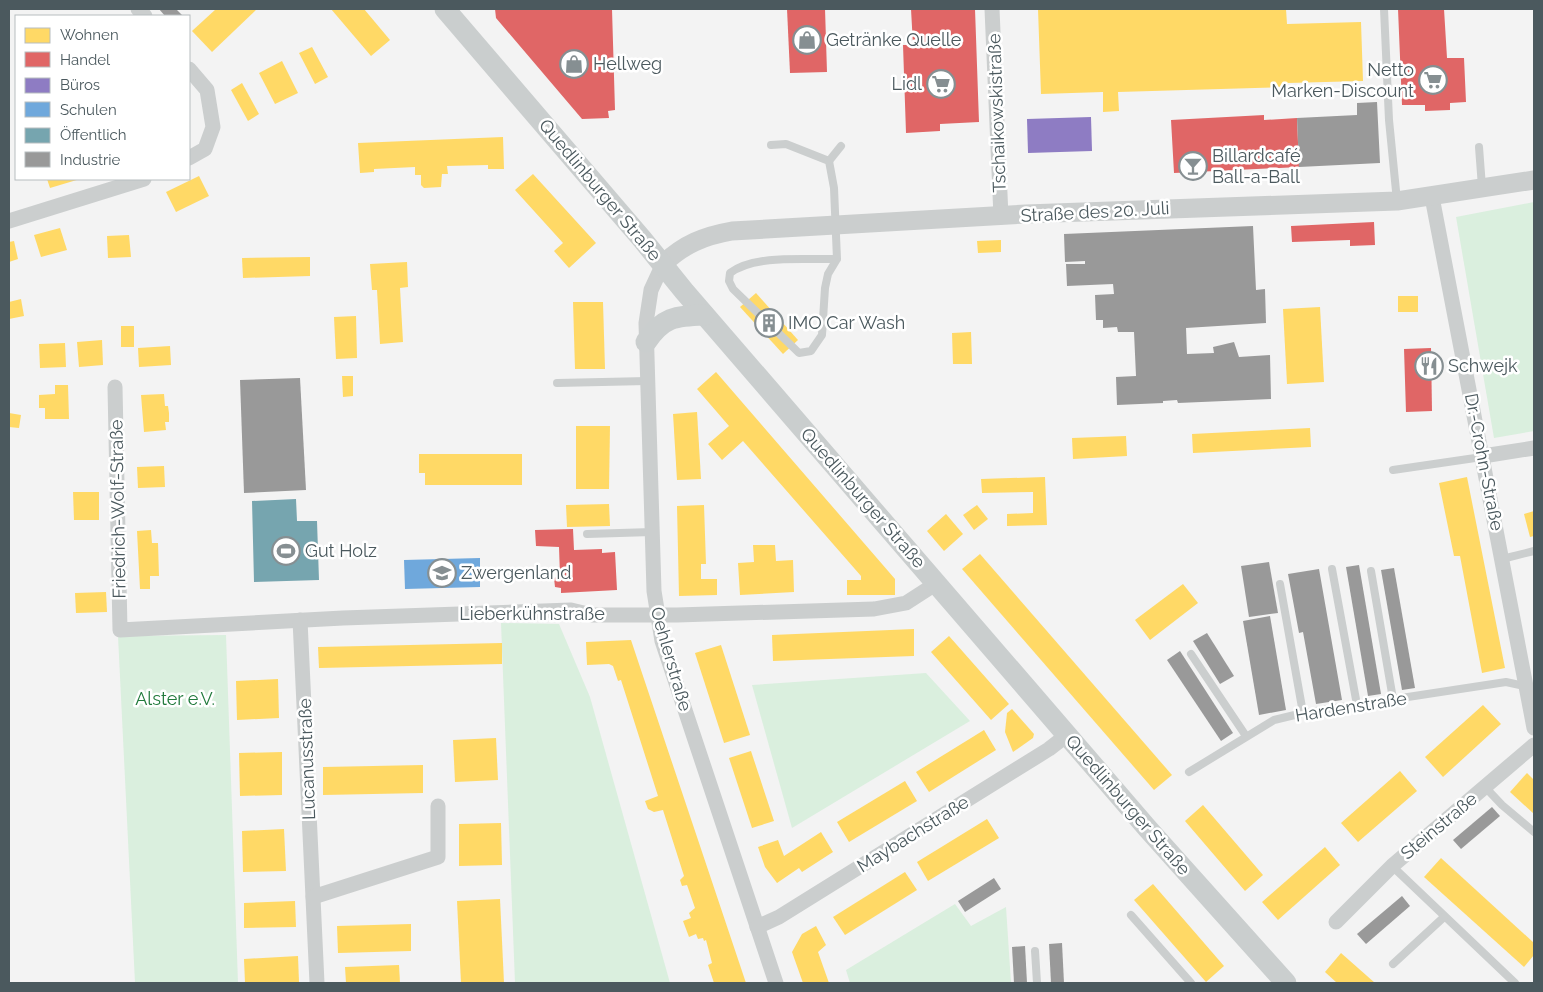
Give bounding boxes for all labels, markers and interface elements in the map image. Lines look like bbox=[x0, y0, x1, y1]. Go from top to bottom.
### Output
legend bbox=[15, 15, 190, 180]
shop icon: Getränke Quelle bbox=[792, 25, 822, 55]
text: Wohnen bbox=[60, 26, 119, 44]
place label: Getränke Quelle bbox=[826, 29, 962, 50]
street label: Tschaikowskistraße bbox=[983, 33, 1010, 193]
shop icon: Hellweg bbox=[559, 49, 589, 79]
text: Handel bbox=[60, 51, 111, 69]
place label: Hellweg bbox=[593, 53, 662, 74]
place label: Netto Marken-Discount bbox=[1271, 59, 1414, 101]
supermarket icon: Netto Marken-Discount bbox=[1418, 65, 1448, 95]
supermarket icon: Lidl bbox=[926, 69, 956, 99]
place label: Lidl bbox=[891, 73, 922, 94]
text: Büros bbox=[60, 76, 100, 94]
text: Schulen bbox=[60, 101, 117, 119]
street label: Quedlinburger Straße bbox=[535, 114, 666, 265]
text: Öffentlich bbox=[60, 125, 127, 144]
place label: Billardcafé Ball-a-Ball bbox=[1212, 145, 1301, 187]
text: Industrie bbox=[60, 151, 121, 169]
bar icon: Billardcafé Ball-a-Ball bbox=[1178, 151, 1208, 181]
street label: Straße des 20. Juli bbox=[1020, 197, 1170, 226]
building icon: IMO Car Wash bbox=[754, 308, 784, 338]
place label: IMO Car Wash bbox=[788, 312, 905, 333]
restaurant icon: Schwejk bbox=[1414, 351, 1444, 381]
place label: Schwejk bbox=[1448, 355, 1518, 376]
street label: Dr.-Crohn-Straße bbox=[1461, 391, 1508, 533]
street label: Friedrich-Wolf-Straße bbox=[105, 419, 130, 599]
street label: Quedlinburger Straße bbox=[797, 423, 930, 572]
sports icon: Gut Holz bbox=[271, 536, 301, 566]
place label: Gut Holz bbox=[305, 540, 377, 561]
school or university icon: Zwergenland bbox=[427, 558, 457, 588]
place label: Zwergenland bbox=[461, 562, 572, 583]
street label: Lieberkühnstraße bbox=[459, 603, 605, 624]
street label: Oehlerstraße bbox=[647, 604, 697, 714]
street label: Hardenstraße bbox=[1294, 687, 1409, 726]
park label: Alster e.V. bbox=[135, 688, 215, 709]
street label: Lucanusstraße bbox=[294, 697, 319, 820]
street label: Quedlinburger Straße bbox=[1062, 730, 1195, 879]
street label: Steinstraße bbox=[1396, 787, 1481, 864]
street label: Maybachstraße bbox=[853, 791, 973, 876]

